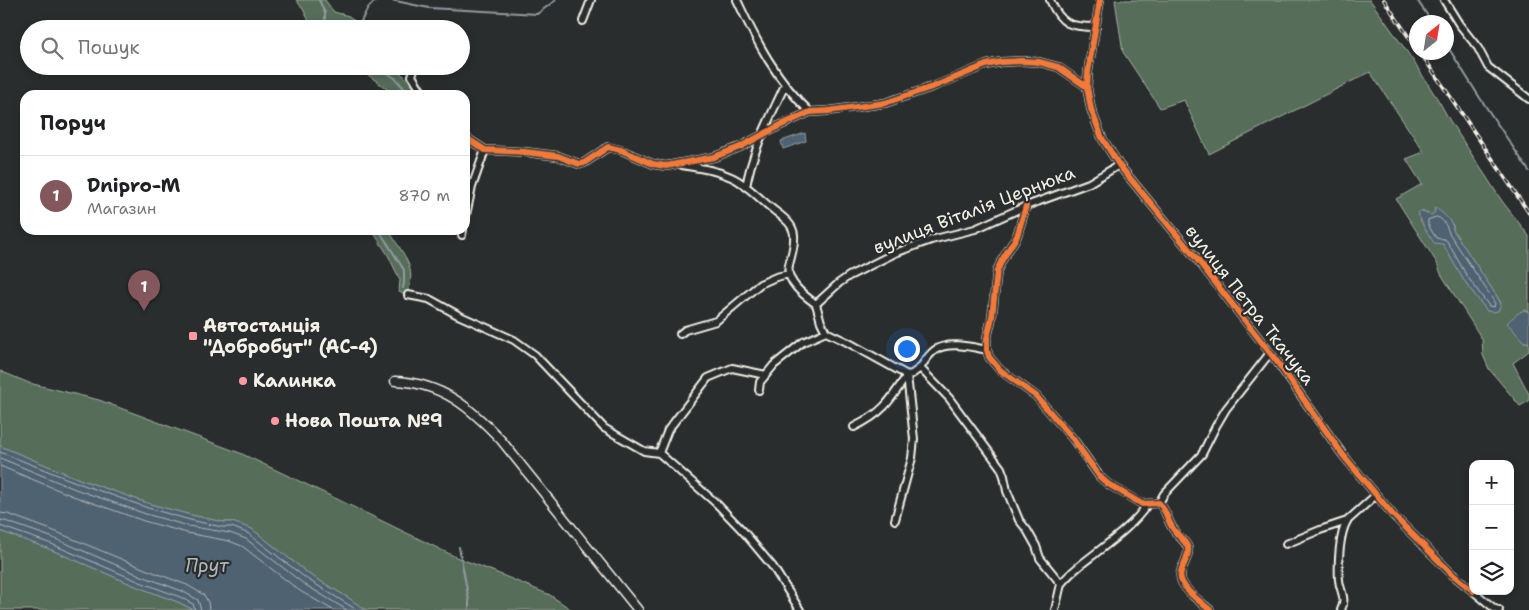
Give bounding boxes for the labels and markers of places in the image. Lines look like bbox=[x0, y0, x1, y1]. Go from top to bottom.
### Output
pin: 1 bbox=[128, 270, 160, 311]
place label: Автостанція "Добробут" (АС-4) bbox=[203, 314, 378, 359]
marker: Автостанція "Добробут" (АС-4) bbox=[187, 330, 199, 342]
place label: Калинка bbox=[253, 369, 336, 393]
marker: Калинка bbox=[237, 375, 249, 387]
place label: Нова Пошта №9 bbox=[285, 409, 443, 433]
marker: Нова Пошта №9 bbox=[269, 415, 281, 427]

